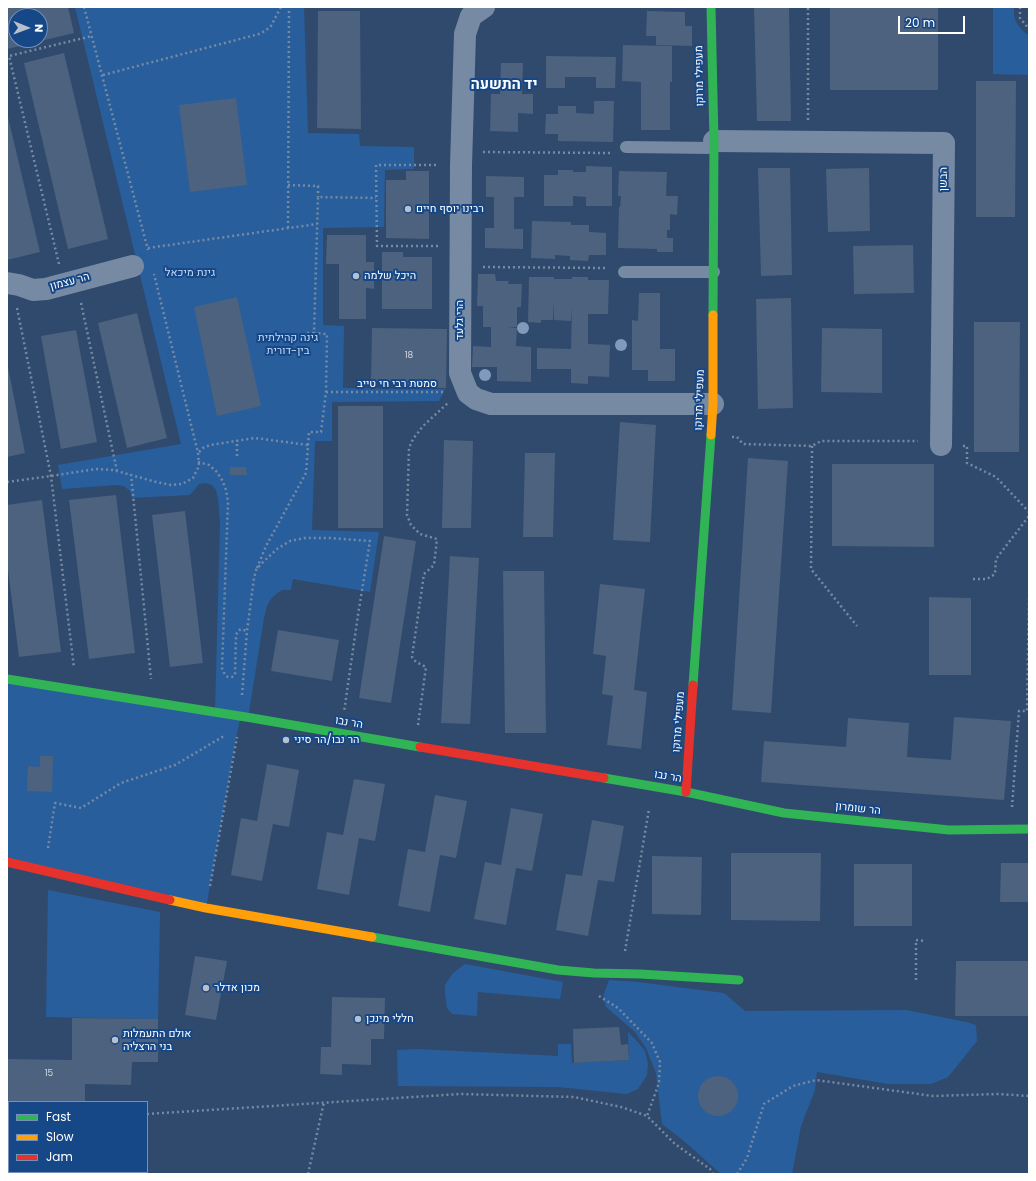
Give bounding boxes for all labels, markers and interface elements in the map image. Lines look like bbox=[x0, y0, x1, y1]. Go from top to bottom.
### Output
north arrow bbox=[8, 8, 48, 48]
scale bar bbox=[900, 8, 967, 34]
text: 20 m bbox=[905, 14, 935, 31]
text: N bbox=[31, 24, 47, 32]
street label: מעפילי מרוקו bbox=[693, 45, 707, 107]
district label: יד התשעה bbox=[470, 76, 538, 94]
street label: הבשן bbox=[937, 167, 951, 191]
place label: רבינו יוסף חיים bbox=[416, 202, 484, 216]
marker: רבינו יוסף חיים bbox=[403, 204, 413, 214]
park label: גינת מיכאל bbox=[165, 266, 215, 280]
place label: היכל שלמה bbox=[364, 269, 416, 283]
street label: הר עצמון bbox=[49, 270, 91, 294]
marker: היכל שלמה bbox=[351, 271, 361, 281]
street label: הרי גלעד bbox=[453, 300, 467, 340]
park label: גינה קהילתית בין-דורית bbox=[258, 331, 318, 357]
house number: 18 bbox=[405, 351, 413, 361]
street label: מעפילי מרוקו bbox=[692, 369, 708, 431]
street label: סמטת רבי חי טייב bbox=[357, 377, 437, 391]
street label: מעפילי מרוקו bbox=[670, 691, 688, 753]
street label: הר נבו bbox=[334, 714, 364, 732]
place label: הר נבו/הר סיני bbox=[294, 733, 359, 747]
marker: הר נבו/הר סיני bbox=[281, 735, 291, 745]
street label: הר נבו bbox=[653, 768, 683, 786]
street label: הר שומרון bbox=[835, 800, 881, 818]
place label: מכון אדלר bbox=[214, 981, 260, 995]
marker: מכון אדלר bbox=[201, 983, 211, 993]
place label: חללי מינכן bbox=[366, 1012, 414, 1026]
marker: חללי מינכן bbox=[353, 1014, 363, 1024]
place label: אולם התעמלות בני הרצליה bbox=[123, 1027, 191, 1053]
marker: אולם התעמלות בני הרצליה bbox=[110, 1035, 120, 1045]
house number: 15 bbox=[45, 1069, 53, 1079]
legend bbox=[8, 1101, 148, 1173]
text: Fast bbox=[46, 1108, 71, 1125]
text: Slow bbox=[46, 1128, 74, 1145]
text: Jam bbox=[46, 1148, 73, 1165]

